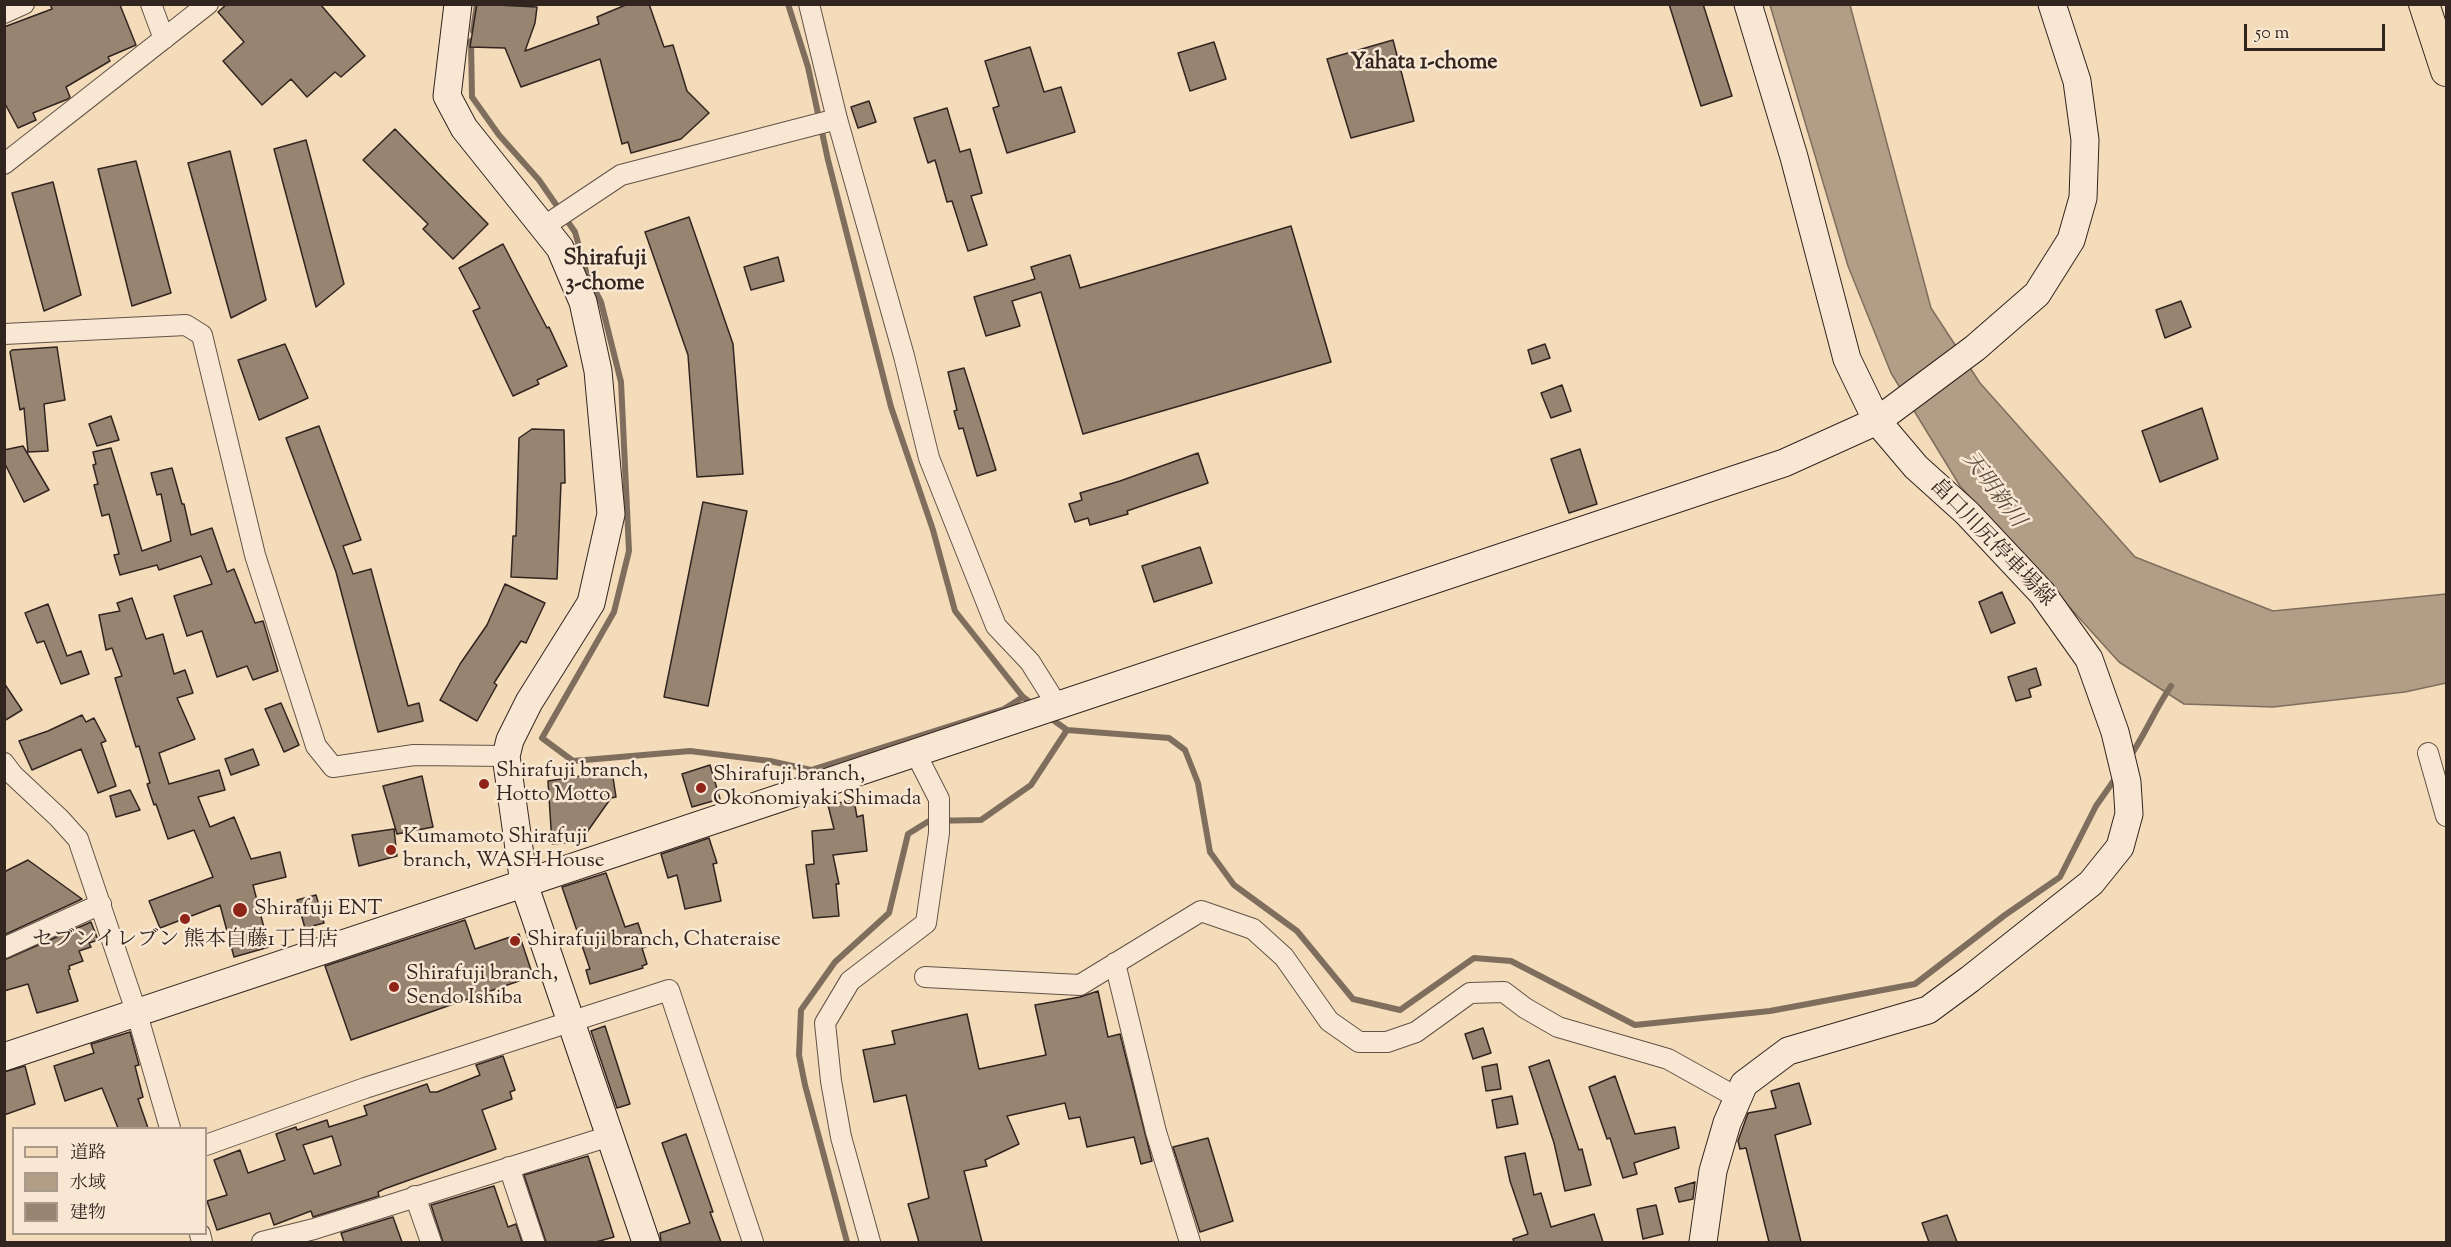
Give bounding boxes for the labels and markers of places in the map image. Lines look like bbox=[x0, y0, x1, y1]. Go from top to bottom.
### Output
place label: Shirafuji branch, Hotto Motto bbox=[496, 759, 648, 809]
place label: Shirafuji branch, Okonomiyaki Shimada bbox=[713, 763, 921, 813]
marker: Shirafuji branch, Hotto Motto bbox=[477, 777, 491, 791]
marker: Shirafuji branch, Okonomiyaki Shimada bbox=[694, 781, 708, 795]
place label: Kumamoto Shirafuji branch, WASH House bbox=[403, 825, 605, 875]
marker: Kumamoto Shirafuji branch, WASH House bbox=[384, 843, 398, 857]
place label: Shirafuji ENT bbox=[254, 897, 382, 923]
marker: Shirafuji ENT bbox=[231, 901, 249, 919]
marker: セブンイレブン 熊本白藤1丁目店 bbox=[178, 912, 192, 926]
place label: セブンイレブン 熊本白藤1丁目店 bbox=[32, 928, 338, 954]
place label: Shirafuji branch, Chateraise bbox=[527, 928, 781, 954]
marker: Shirafuji branch, Chateraise bbox=[508, 934, 522, 948]
place label: Shirafuji branch, Sendo Ishiba bbox=[406, 962, 558, 1012]
marker: Shirafuji branch, Sendo Ishiba bbox=[387, 980, 401, 994]

